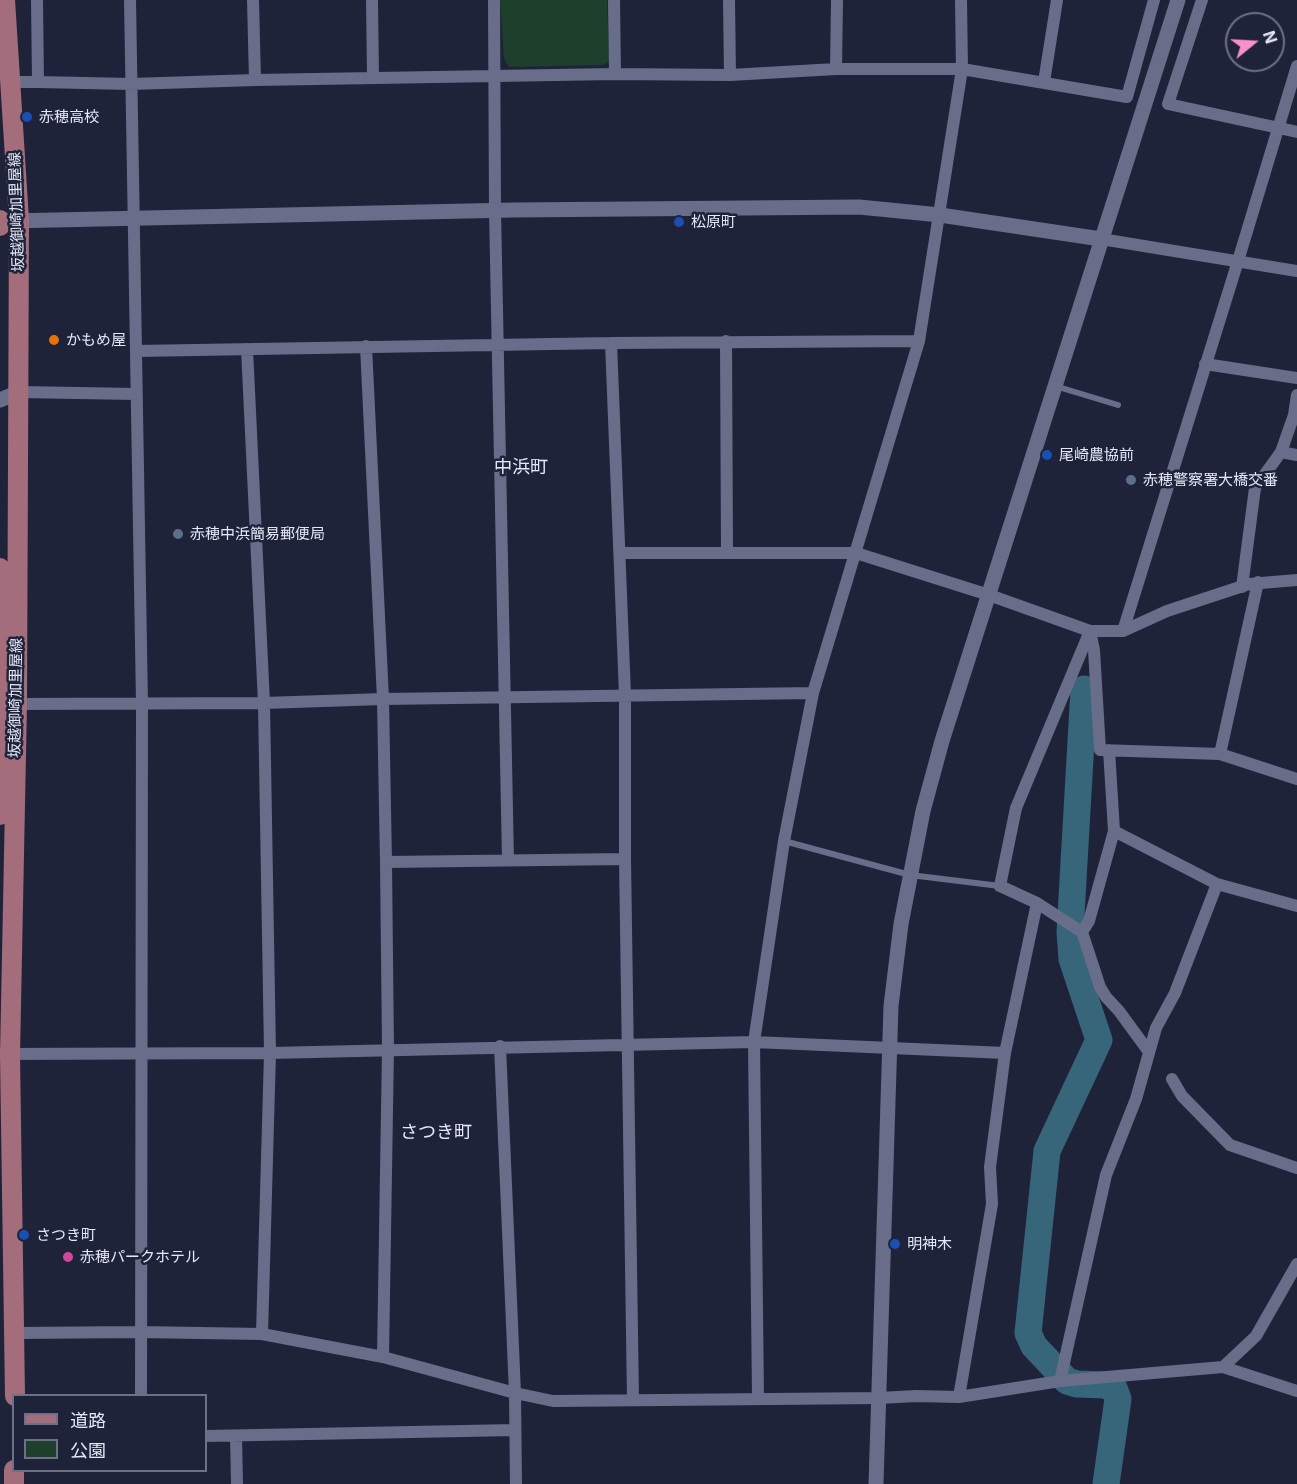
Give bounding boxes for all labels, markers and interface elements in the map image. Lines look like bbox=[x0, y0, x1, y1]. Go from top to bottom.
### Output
north arrow bbox=[1225, 12, 1285, 72]
text: N bbox=[1259, 28, 1282, 46]
place label: 赤穂高校 bbox=[39, 108, 99, 126]
marker: 赤穂高校 bbox=[20, 110, 34, 124]
street label: 坂越御崎加里屋線 bbox=[6, 152, 28, 272]
place label: 松原町 bbox=[691, 213, 736, 231]
marker: 松原町 bbox=[672, 215, 686, 229]
place label: かもめ屋 bbox=[66, 331, 126, 349]
marker: かもめ屋 bbox=[47, 333, 61, 347]
place label: 尾崎農協前 bbox=[1059, 446, 1134, 464]
marker: 尾崎農協前 bbox=[1040, 448, 1054, 462]
district label: 中浜町 bbox=[494, 457, 548, 479]
place label: 赤穂警察署大橋交番 bbox=[1143, 471, 1278, 489]
marker: 赤穂警察署大橋交番 bbox=[1124, 473, 1138, 487]
place label: 赤穂中浜簡易郵便局 bbox=[190, 525, 325, 543]
marker: 赤穂中浜簡易郵便局 bbox=[171, 527, 185, 541]
street label: 坂越御崎加里屋線 bbox=[6, 638, 26, 758]
district label: さつき町 bbox=[400, 1122, 472, 1144]
place label: さつき町 bbox=[36, 1226, 96, 1244]
marker: さつき町 bbox=[17, 1228, 31, 1242]
place label: 明神木 bbox=[907, 1235, 952, 1253]
marker: 明神木 bbox=[888, 1237, 902, 1251]
place label: 赤穂パークホテル bbox=[80, 1248, 200, 1266]
marker: 赤穂パークホテル bbox=[61, 1250, 75, 1264]
legend bbox=[12, 1394, 207, 1472]
text: 道路 bbox=[70, 1410, 106, 1431]
text: 公園 bbox=[70, 1440, 106, 1461]

